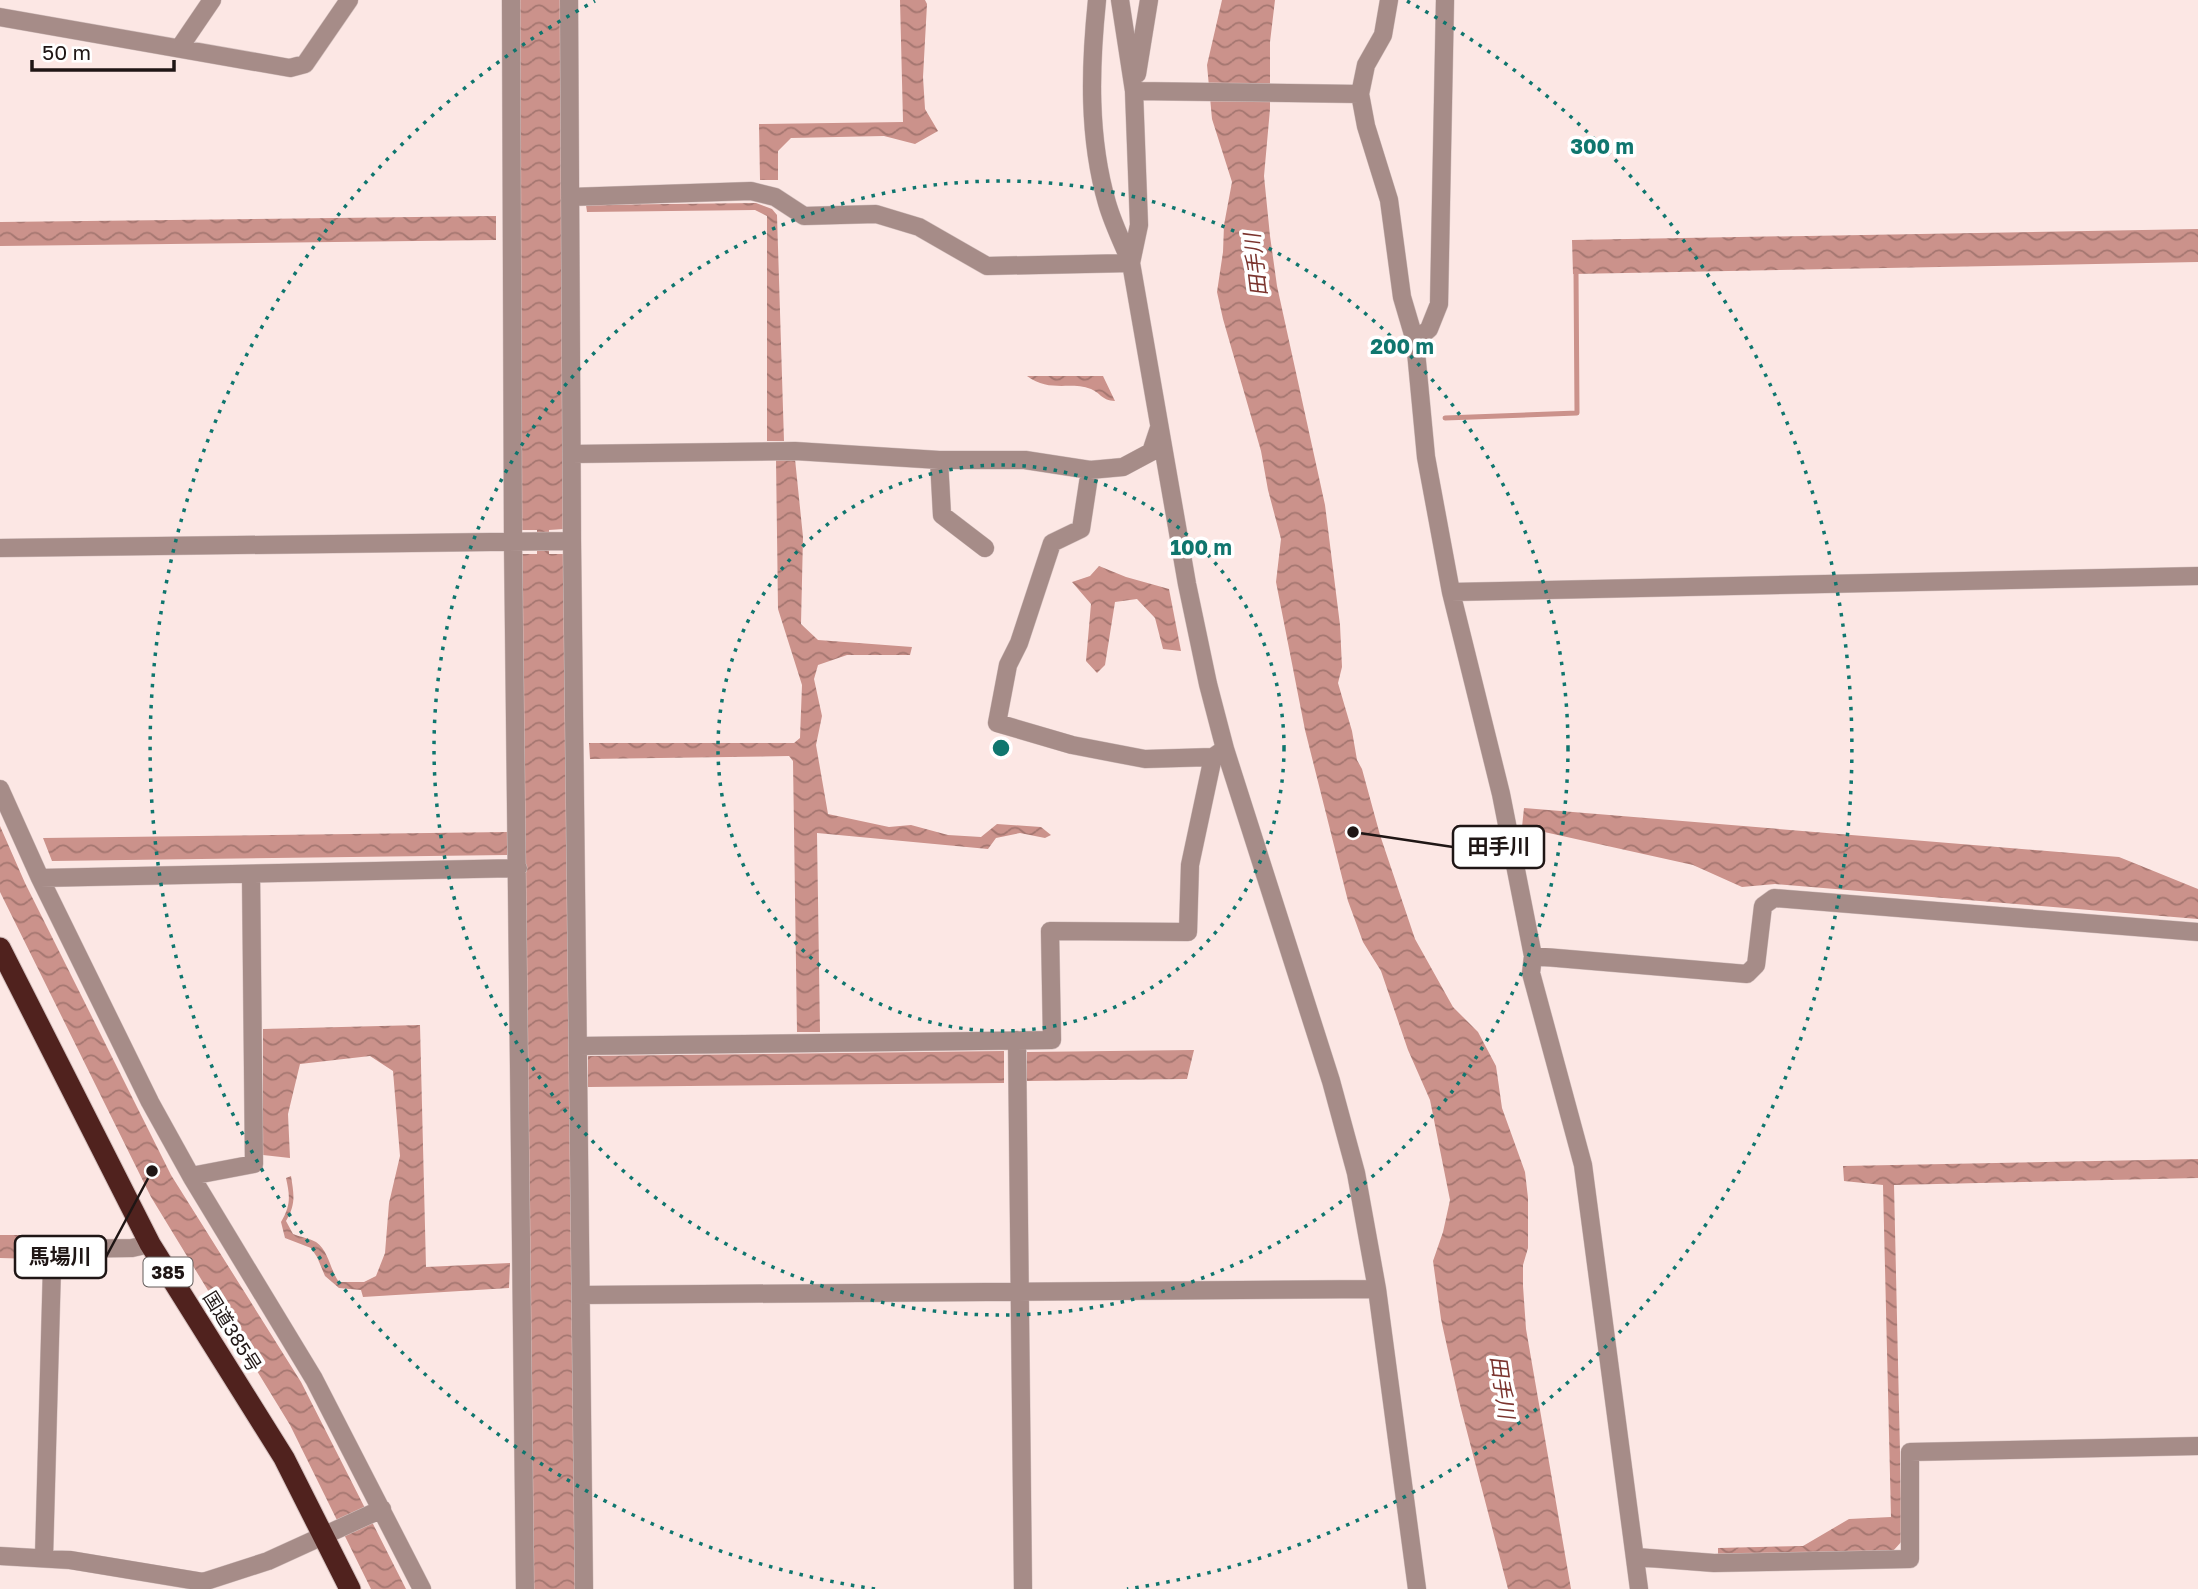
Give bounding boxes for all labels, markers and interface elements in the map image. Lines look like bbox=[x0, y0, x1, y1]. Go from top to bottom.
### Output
scale bar bbox=[32, 28, 173, 72]
text: 50 m bbox=[42, 39, 91, 65]
text: 300 m bbox=[1570, 133, 1634, 159]
water label: 田手川 bbox=[1238, 230, 1272, 298]
text: 200 m bbox=[1370, 333, 1434, 359]
text: 100 m bbox=[1170, 534, 1232, 560]
centre of rings bbox=[989, 736, 1013, 760]
callout: 田手川 bbox=[1453, 826, 1544, 868]
text: 田手川 bbox=[1468, 833, 1531, 859]
callout: 馬場川 bbox=[15, 1236, 106, 1278]
text: 馬場川 bbox=[29, 1243, 92, 1269]
road number: 385 bbox=[144, 1258, 192, 1287]
street label: 国道385号 bbox=[199, 1286, 267, 1376]
water label: 田手川 bbox=[1486, 1354, 1521, 1422]

